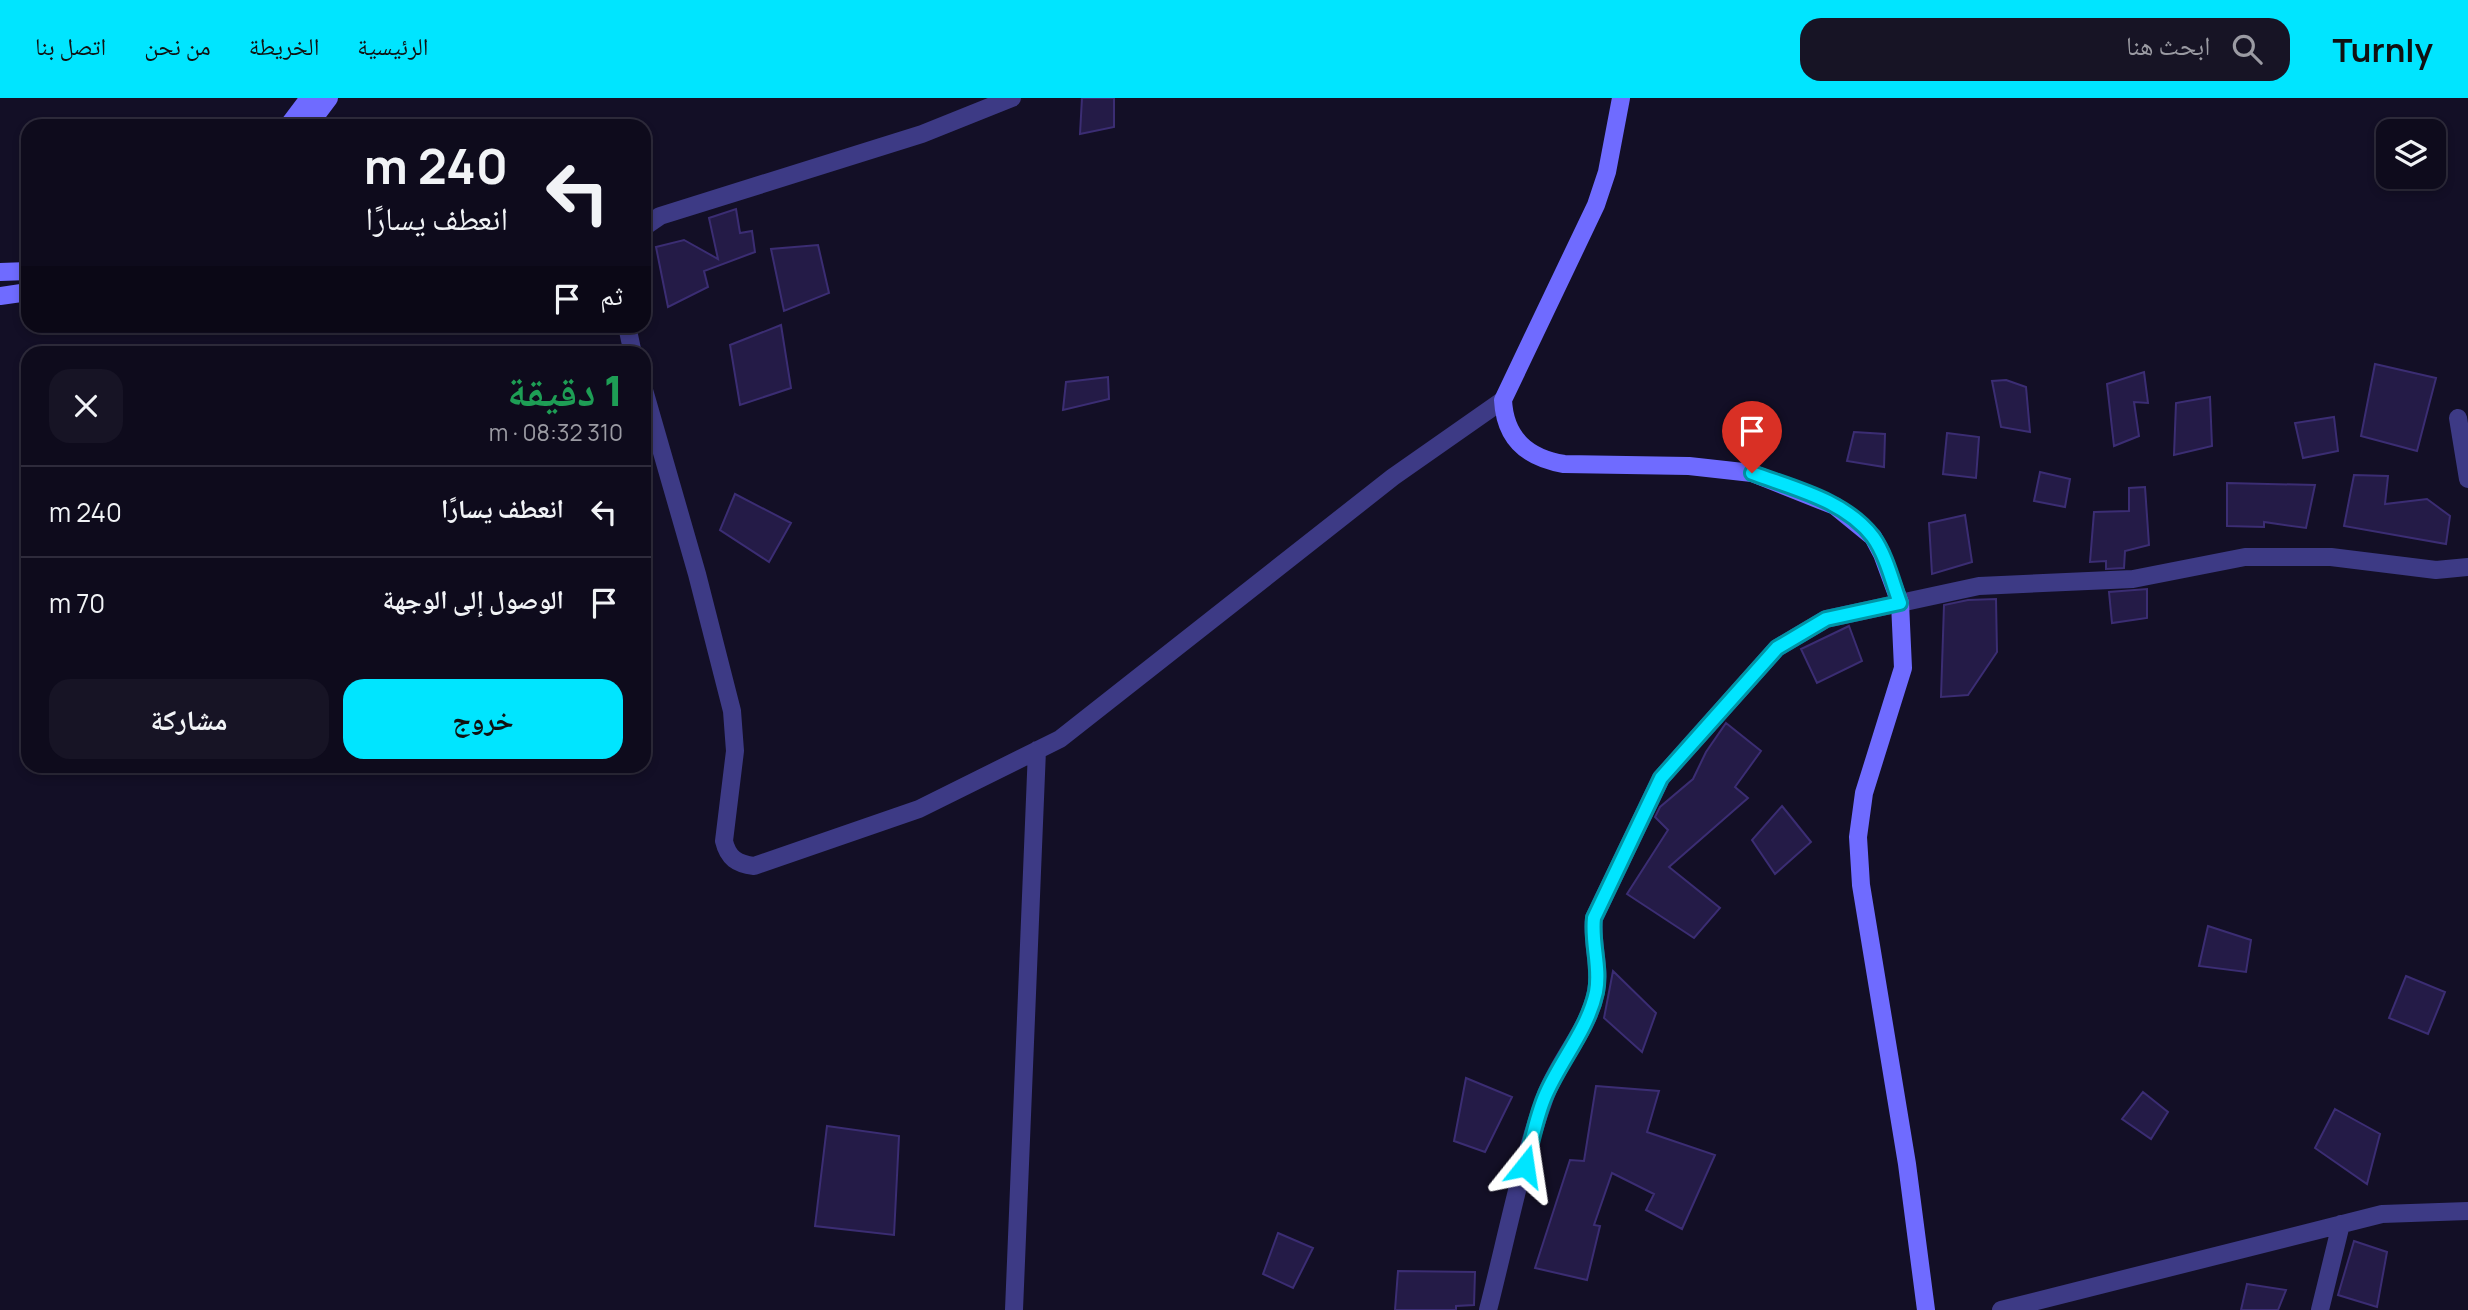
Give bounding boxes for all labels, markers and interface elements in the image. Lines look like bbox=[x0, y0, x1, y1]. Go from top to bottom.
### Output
search box bbox=[1800, 18, 2290, 81]
text: ابحث هنا bbox=[2126, 27, 2210, 63]
text: Turnly bbox=[2332, 27, 2433, 72]
text: اتصل بنا bbox=[35, 29, 106, 62]
text: من نحن bbox=[144, 29, 211, 62]
text: الخريطة bbox=[249, 29, 319, 62]
text: الرئيسية bbox=[357, 29, 429, 62]
icon: search bbox=[2228, 30, 2266, 68]
map controls bbox=[2376, 119, 2446, 189]
button: layers bbox=[2376, 119, 2446, 189]
text: 240 m bbox=[364, 132, 508, 199]
icon: left bbox=[532, 147, 623, 238]
text: انعطف يسارًا bbox=[365, 196, 508, 240]
text: ثم bbox=[600, 277, 623, 313]
icon: arrive bbox=[548, 280, 586, 318]
text: 1 دقيقة bbox=[507, 361, 623, 419]
button: close bbox=[49, 369, 123, 443]
pin bbox=[1722, 401, 1782, 473]
icon: arrive bbox=[1733, 412, 1771, 450]
text: 310 m · 08:32 bbox=[489, 416, 623, 448]
text: انعطف يسارًا bbox=[441, 490, 564, 526]
icon: left bbox=[585, 493, 623, 531]
text: 240 m bbox=[49, 494, 122, 530]
text: الوصول إلى الوجهة bbox=[383, 581, 564, 617]
icon: arrive bbox=[585, 584, 623, 622]
text: 70 m bbox=[49, 585, 105, 621]
button: مشاركة bbox=[49, 679, 329, 759]
button: خروج bbox=[343, 679, 623, 759]
position arrow bbox=[1488, 1129, 1562, 1203]

